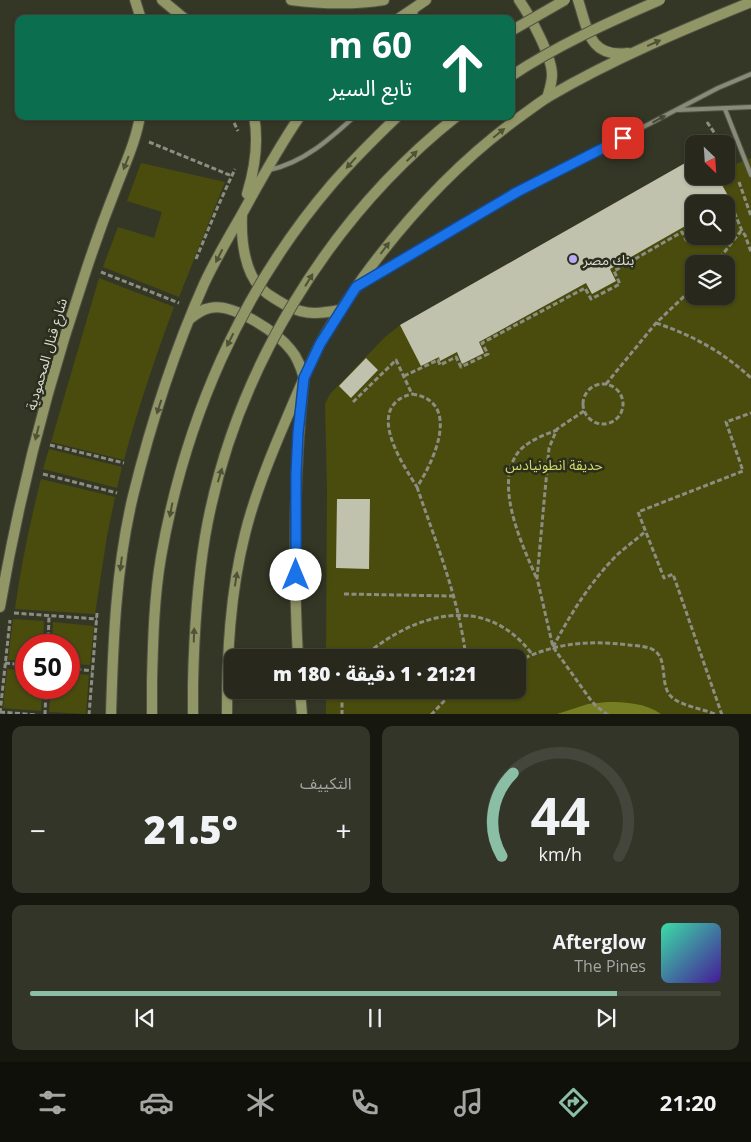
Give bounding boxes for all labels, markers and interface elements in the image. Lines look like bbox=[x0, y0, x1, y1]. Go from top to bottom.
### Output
text: 60 m bbox=[329, 21, 412, 68]
icon: ahead bbox=[430, 35, 495, 100]
one-way arrow bbox=[647, 38, 661, 46]
text: تابع السير bbox=[329, 72, 412, 102]
one-way arrow bbox=[651, 115, 666, 123]
pin bbox=[602, 117, 644, 159]
icon: arrive bbox=[609, 124, 637, 152]
one-way arrow bbox=[492, 128, 505, 139]
north arrow bbox=[685, 135, 735, 185]
map controls bbox=[685, 135, 735, 305]
one-way arrow bbox=[406, 150, 418, 162]
one-way arrow bbox=[121, 155, 129, 170]
one-way arrow bbox=[345, 157, 357, 169]
button: search bbox=[685, 195, 735, 245]
one-way arrow bbox=[380, 241, 390, 255]
one-way arrow bbox=[215, 249, 223, 263]
place label: بنك مصر bbox=[582, 250, 635, 269]
marker: بنك مصر bbox=[567, 253, 579, 265]
button: layers bbox=[685, 255, 735, 305]
one-way arrow bbox=[304, 274, 313, 287]
street label: شارع قنال المحمودية bbox=[21, 296, 73, 413]
one-way arrow bbox=[226, 333, 234, 347]
one-way arrow bbox=[155, 399, 162, 414]
one-way arrow bbox=[33, 426, 41, 441]
park label: حديقة انطونيادس bbox=[505, 455, 603, 474]
one-way arrow bbox=[216, 468, 224, 483]
one-way arrow bbox=[167, 502, 175, 517]
position arrow bbox=[269, 548, 321, 600]
one-way arrow bbox=[117, 557, 125, 573]
one-way arrow bbox=[232, 570, 240, 586]
one-way arrow bbox=[191, 627, 199, 643]
speed limit sign: 50 bbox=[15, 634, 80, 699]
text: 21:21 · 1 دقيقة · 180 m bbox=[273, 661, 477, 687]
text: التكييف bbox=[300, 772, 352, 794]
text: 44 bbox=[531, 779, 590, 850]
text: 21.5° bbox=[144, 803, 238, 855]
text: − bbox=[30, 811, 46, 849]
text: + bbox=[335, 811, 352, 849]
text: km/h bbox=[539, 842, 582, 866]
text: Afterglow bbox=[553, 929, 646, 955]
text: The Pines bbox=[574, 955, 646, 977]
icon: previous bbox=[131, 1004, 159, 1032]
icon: pause bbox=[361, 1004, 389, 1032]
icon: next bbox=[592, 1004, 620, 1032]
icon: filters bbox=[35, 1085, 70, 1120]
icon: car bbox=[139, 1085, 174, 1120]
icon: climate bbox=[243, 1085, 278, 1120]
icon: phone bbox=[347, 1085, 382, 1120]
icon: music bbox=[451, 1085, 486, 1120]
icon: directions bbox=[556, 1085, 591, 1120]
text: 21:20 bbox=[660, 1087, 716, 1117]

